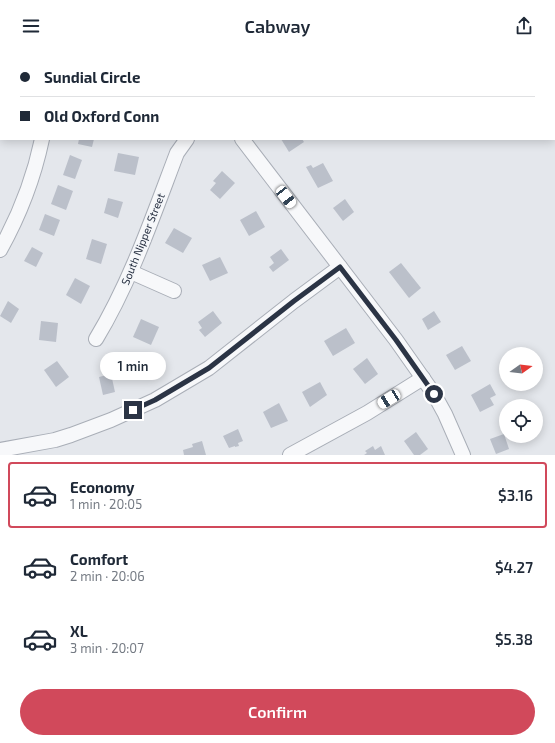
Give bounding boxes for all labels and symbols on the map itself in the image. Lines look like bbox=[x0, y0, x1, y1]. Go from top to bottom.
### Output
car bbox=[274, 184, 298, 210]
street label: South Nipper Street bbox=[118, 191, 167, 287]
north arrow bbox=[499, 347, 543, 391]
callout: 1 min bbox=[100, 352, 166, 380]
route start bbox=[425, 385, 443, 403]
car bbox=[376, 388, 402, 410]
route end bbox=[124, 401, 142, 419]

